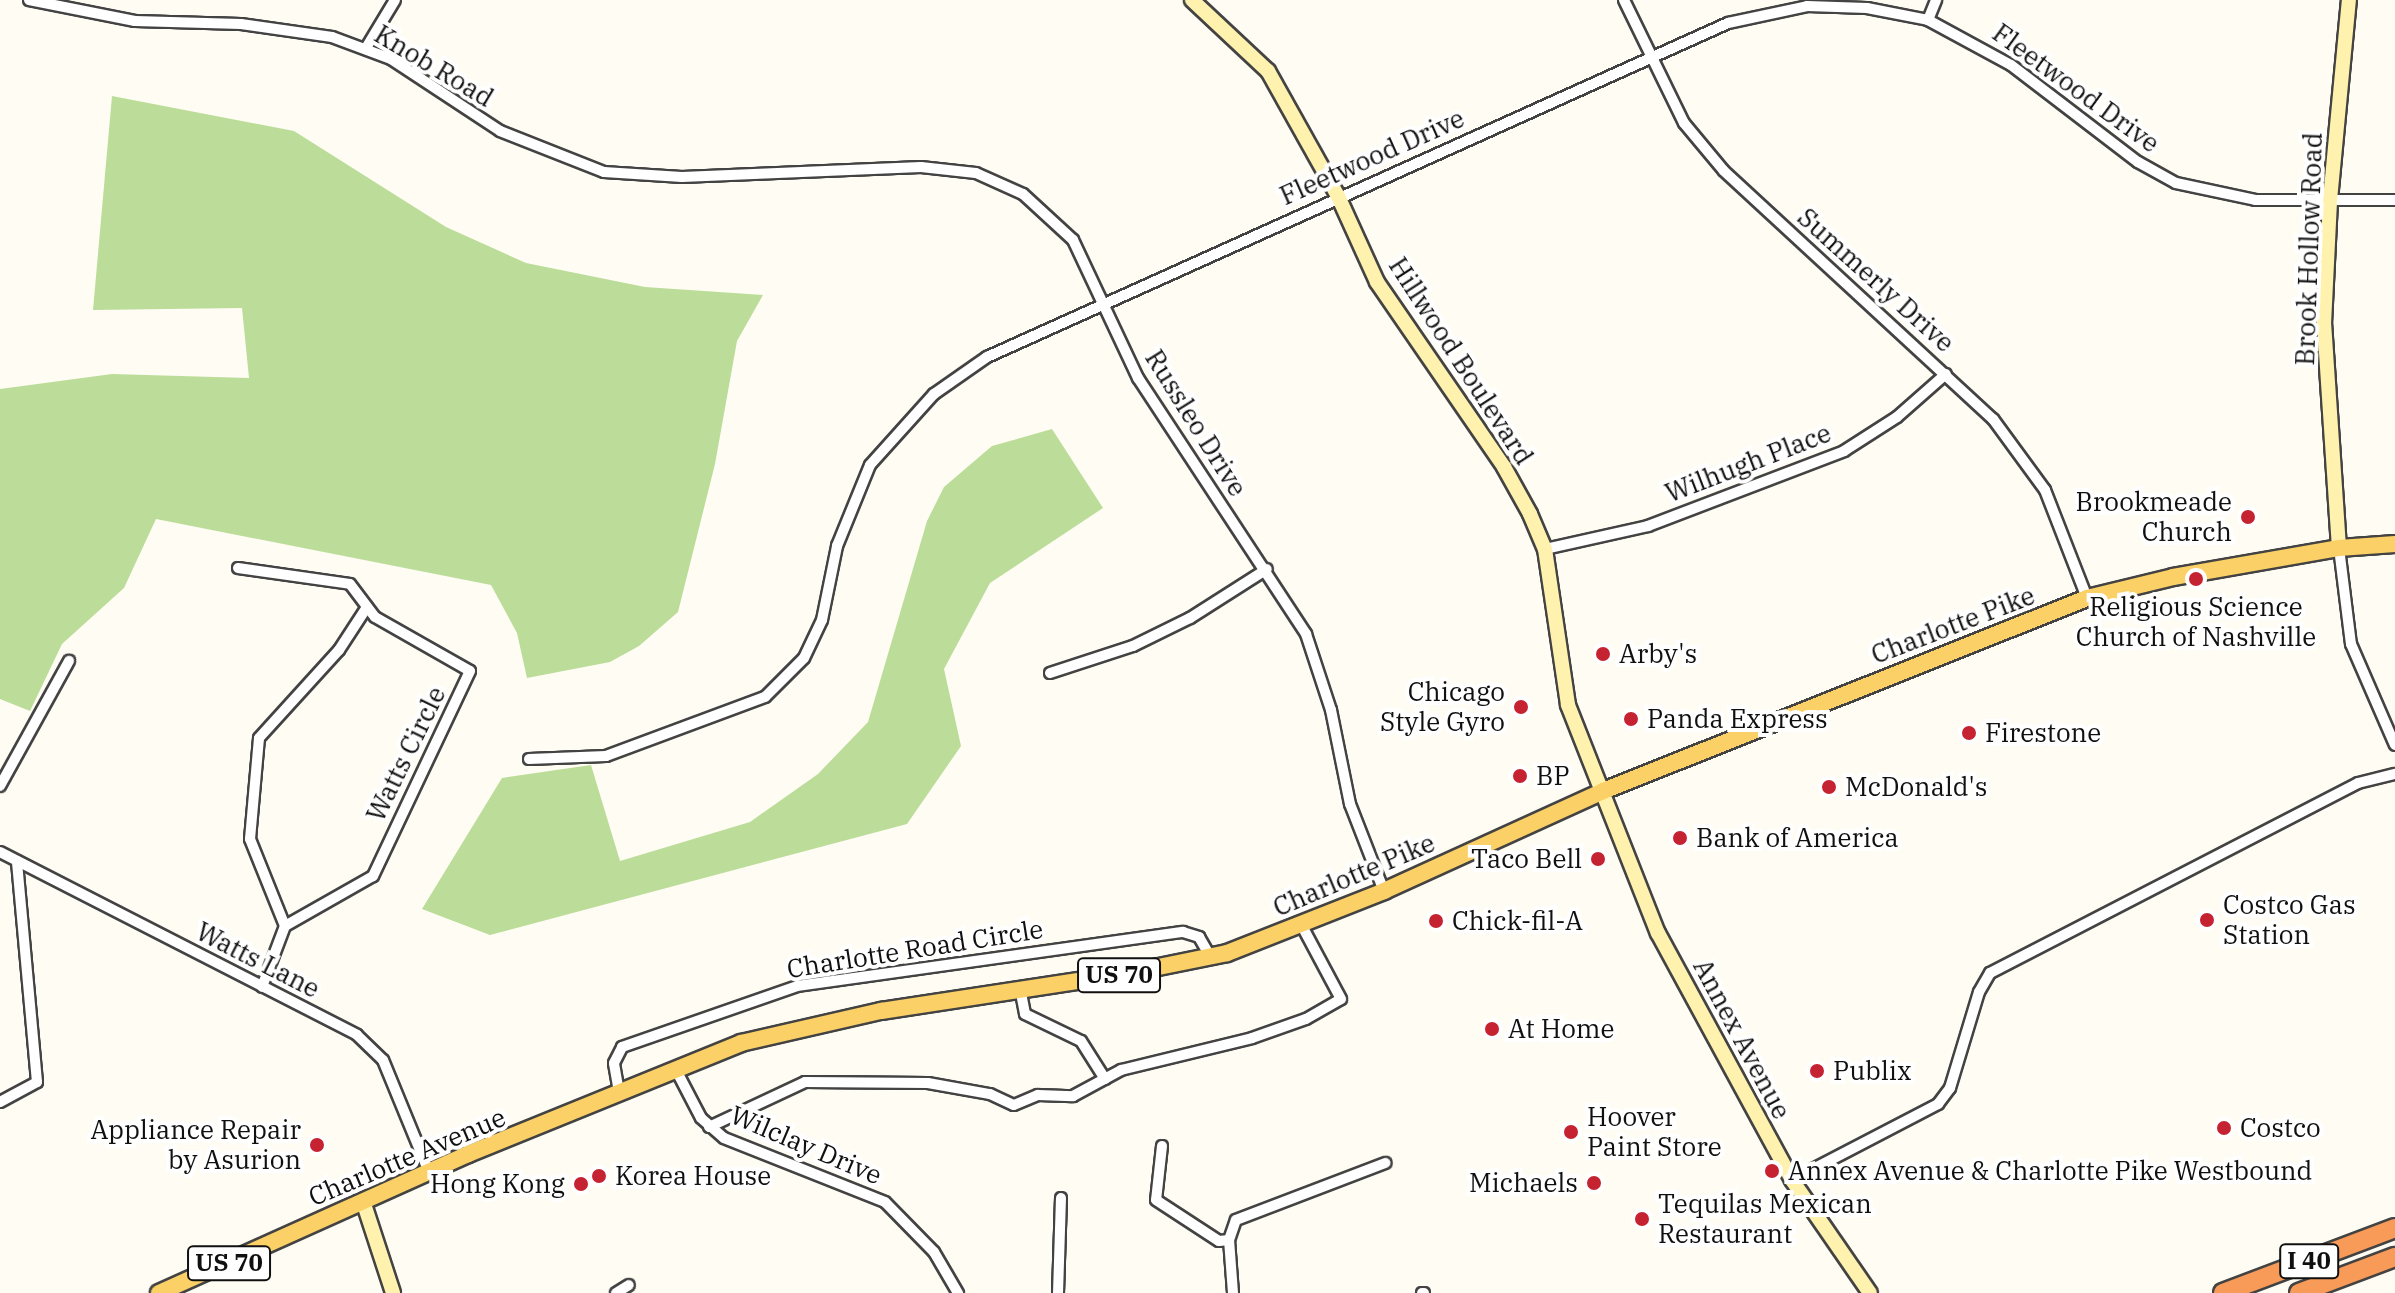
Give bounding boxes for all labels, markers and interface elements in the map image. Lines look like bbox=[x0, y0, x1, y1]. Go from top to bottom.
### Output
street label: Fleetwood Drive bbox=[1987, 17, 2165, 159]
street label: Knob Road bbox=[369, 18, 499, 114]
street label: Fleetwood Drive bbox=[1275, 102, 1469, 212]
street label: Brook Hollow Road bbox=[2289, 132, 2329, 366]
street label: Summerly Drive bbox=[1791, 202, 1961, 358]
street label: Hillwood Boulevard bbox=[1382, 251, 1540, 471]
street label: Russleo Drive bbox=[1139, 344, 1253, 502]
street label: Wilhugh Place bbox=[1661, 417, 1835, 509]
place label: Brookmeade Church bbox=[2075, 486, 2232, 548]
marker: Brookmeade Church bbox=[2239, 508, 2257, 526]
marker: Religious Science Church of Nashville bbox=[2187, 570, 2205, 588]
street label: Charlotte Pike bbox=[1867, 580, 2039, 670]
place label: Religious Science Church of Nashville bbox=[2076, 591, 2316, 652]
place label: Arby's bbox=[1619, 638, 1697, 670]
marker: Arby's bbox=[1594, 645, 1612, 663]
place label: Chicago Style Gyro bbox=[1380, 676, 1505, 738]
street label: Watts Circle bbox=[360, 682, 452, 826]
marker: Chicago Style Gyro bbox=[1512, 698, 1530, 716]
place label: Panda Express bbox=[1647, 703, 1828, 735]
marker: Panda Express bbox=[1622, 710, 1640, 728]
place label: Firestone bbox=[1985, 717, 2101, 749]
marker: Firestone bbox=[1960, 724, 1978, 742]
place label: BP bbox=[1536, 760, 1570, 792]
marker: BP bbox=[1511, 767, 1529, 785]
place label: McDonald's bbox=[1845, 771, 1987, 803]
marker: McDonald's bbox=[1820, 778, 1838, 796]
place label: Bank of America bbox=[1696, 822, 1899, 854]
street label: Charlotte Pike bbox=[1269, 827, 1439, 923]
marker: Bank of America bbox=[1671, 829, 1689, 847]
place label: Taco Bell bbox=[1471, 843, 1582, 875]
marker: Taco Bell bbox=[1589, 850, 1607, 868]
place label: Costco Gas Station bbox=[2223, 889, 2356, 950]
place label: Chick-fil-A bbox=[1452, 905, 1583, 937]
marker: Costco Gas Station bbox=[2198, 911, 2216, 929]
marker: Chick-fil-A bbox=[1427, 912, 1445, 930]
street label: Charlotte Road Circle bbox=[785, 913, 1045, 985]
street label: Watts Lane bbox=[191, 916, 325, 1004]
street label: Annex Avenue bbox=[1687, 954, 1797, 1124]
road number: US 70 bbox=[1077, 955, 1161, 995]
place label: At Home bbox=[1508, 1013, 1615, 1045]
marker: At Home bbox=[1483, 1020, 1501, 1038]
place label: Publix bbox=[1833, 1055, 1911, 1087]
marker: Publix bbox=[1808, 1062, 1826, 1080]
street label: Wilclay Drive bbox=[726, 1099, 886, 1191]
street label: Charlotte Avenue bbox=[304, 1101, 510, 1213]
place label: Hoover Paint Store bbox=[1587, 1101, 1722, 1162]
place label: Costco bbox=[2240, 1112, 2321, 1144]
place label: Appliance Repair by Asurion bbox=[91, 1114, 301, 1176]
marker: Costco bbox=[2215, 1119, 2233, 1137]
marker: Hoover Paint Store bbox=[1562, 1123, 1580, 1141]
marker: Appliance Repair by Asurion bbox=[308, 1136, 326, 1154]
place label: Annex Avenue & Charlotte Pike Westbound bbox=[1788, 1155, 2312, 1187]
place label: Korea House bbox=[615, 1160, 771, 1192]
marker: Annex Avenue & Charlotte Pike Westbound bbox=[1763, 1162, 1781, 1180]
marker: Korea House bbox=[590, 1167, 608, 1185]
place label: Michaels bbox=[1469, 1167, 1578, 1199]
place label: Hong Kong bbox=[430, 1168, 565, 1200]
marker: Michaels bbox=[1585, 1174, 1603, 1192]
marker: Hong Kong bbox=[572, 1175, 590, 1193]
place label: Tequilas Mexican Restaurant bbox=[1658, 1188, 1872, 1250]
marker: Tequilas Mexican Restaurant bbox=[1633, 1210, 1651, 1228]
road number: I 40 bbox=[2279, 1241, 2339, 1281]
road number: US 70 bbox=[187, 1243, 271, 1283]

